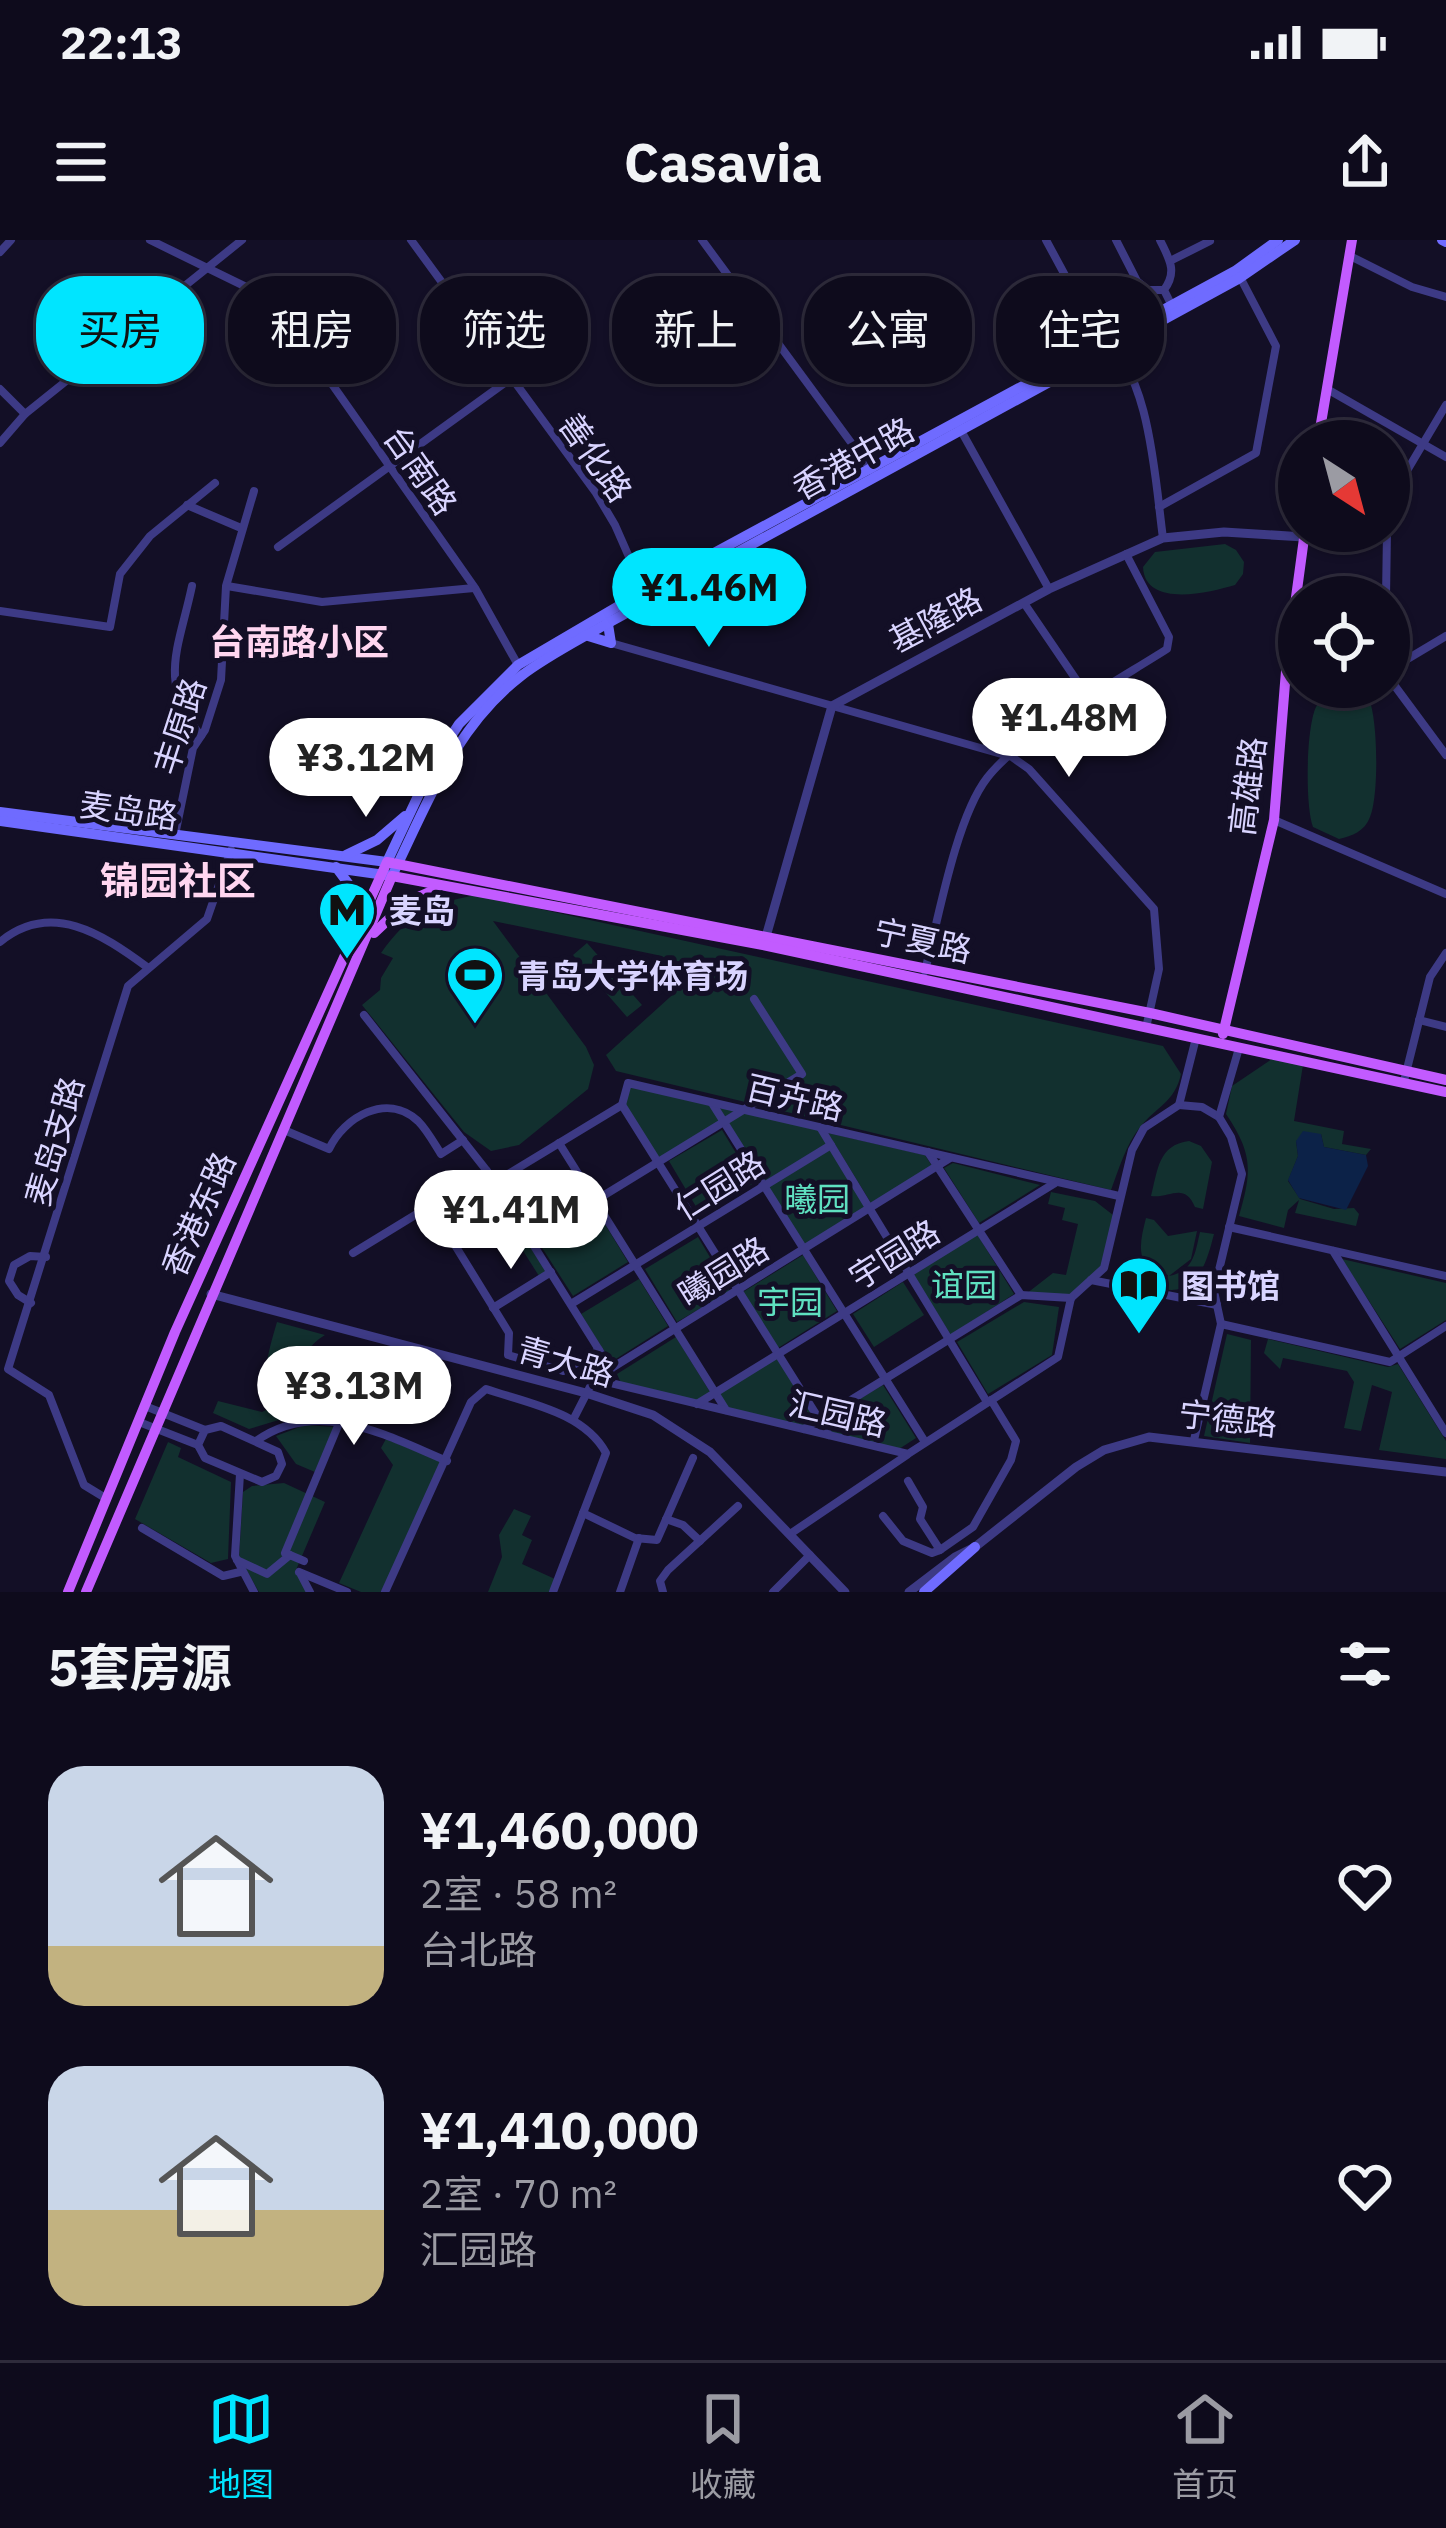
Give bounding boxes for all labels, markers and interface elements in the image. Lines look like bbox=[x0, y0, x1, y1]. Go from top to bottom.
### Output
text: 22:13 bbox=[60, 13, 183, 71]
text: Casavia bbox=[624, 127, 822, 197]
icon: menu bbox=[48, 129, 114, 195]
icon: share bbox=[1332, 129, 1398, 195]
chip: 买房 bbox=[36, 276, 204, 384]
chip: 租房 bbox=[228, 276, 396, 384]
chip: 筛选 bbox=[420, 276, 588, 384]
chip: 新上 bbox=[612, 276, 780, 384]
chip: 公寓 bbox=[804, 276, 972, 384]
chip: 住宅 bbox=[996, 276, 1164, 384]
street label: 善化路 bbox=[550, 404, 642, 510]
street label: 香港中路 bbox=[785, 407, 921, 509]
street label: 台南路 bbox=[375, 417, 467, 523]
north arrow bbox=[1278, 420, 1410, 552]
map controls bbox=[1278, 420, 1410, 708]
pin: ¥1.46M bbox=[611, 548, 807, 650]
text: ¥1.46M bbox=[639, 561, 779, 612]
button: locate bbox=[1278, 576, 1410, 708]
street label: 基隆路 bbox=[881, 577, 989, 661]
district label: 台南路小区 bbox=[209, 618, 389, 665]
street label: 丰原路 bbox=[143, 672, 215, 780]
pin: ¥1.48M bbox=[971, 678, 1167, 780]
text: ¥1.48M bbox=[999, 691, 1139, 742]
pin: ¥3.12M bbox=[268, 718, 464, 820]
text: ¥3.12M bbox=[296, 731, 436, 782]
street label: 高雄路 bbox=[1220, 734, 1274, 838]
street label: 麦岛路 bbox=[77, 782, 181, 838]
district label: 锦园社区 bbox=[100, 855, 256, 906]
metro station icon: 麦岛 bbox=[316, 879, 378, 961]
place label: 麦岛 bbox=[389, 889, 455, 932]
street label: 宁夏路 bbox=[870, 909, 976, 971]
sports icon: 青岛大学体育场 bbox=[444, 944, 506, 1026]
place label: 青岛大学体育场 bbox=[517, 954, 748, 997]
street label: 百卉路 bbox=[742, 1065, 848, 1129]
street label: 麦岛支路 bbox=[15, 1072, 93, 1210]
street label: 仁园路 bbox=[666, 1141, 772, 1229]
street label: 香港东路 bbox=[152, 1145, 244, 1283]
pin: ¥1.41M bbox=[413, 1170, 609, 1272]
park label: 曦园 bbox=[784, 1177, 850, 1220]
text: ¥1.41M bbox=[441, 1183, 581, 1234]
street label: 宇园路 bbox=[841, 1210, 947, 1298]
street label: 曦园路 bbox=[670, 1227, 776, 1315]
library icon: 图书馆 bbox=[1108, 1254, 1170, 1336]
park label: 谊园 bbox=[931, 1263, 997, 1306]
place label: 图书馆 bbox=[1181, 1264, 1280, 1307]
park label: 宇园 bbox=[757, 1280, 823, 1323]
street label: 青大路 bbox=[512, 1327, 620, 1395]
pin: ¥3.13M bbox=[256, 1346, 452, 1448]
text: ¥3.13M bbox=[284, 1359, 424, 1410]
street label: 汇园路 bbox=[785, 1381, 891, 1445]
street label: 宁德路 bbox=[1177, 1391, 1279, 1445]
icon: filters bbox=[1332, 1631, 1398, 1697]
text: 5套房源 bbox=[48, 1634, 232, 1700]
text: ¥1,460,000 bbox=[420, 1797, 699, 1863]
icon: home bbox=[144, 1814, 288, 1958]
icon: heart bbox=[1332, 1853, 1398, 1919]
text: 2室 · 58 m² bbox=[420, 1868, 617, 1919]
text: 台北路 bbox=[420, 1924, 537, 1975]
text: ¥1,410,000 bbox=[420, 2097, 699, 2163]
icon: home bbox=[144, 2114, 288, 2258]
icon: heart bbox=[1332, 2153, 1398, 2219]
text: 2室 · 70 m² bbox=[420, 2168, 617, 2219]
text: 汇园路 bbox=[420, 2224, 537, 2275]
tab: 地图 bbox=[208, 2386, 274, 2506]
tab: 收藏 bbox=[690, 2386, 756, 2506]
tab: 首页 bbox=[1172, 2386, 1238, 2506]

